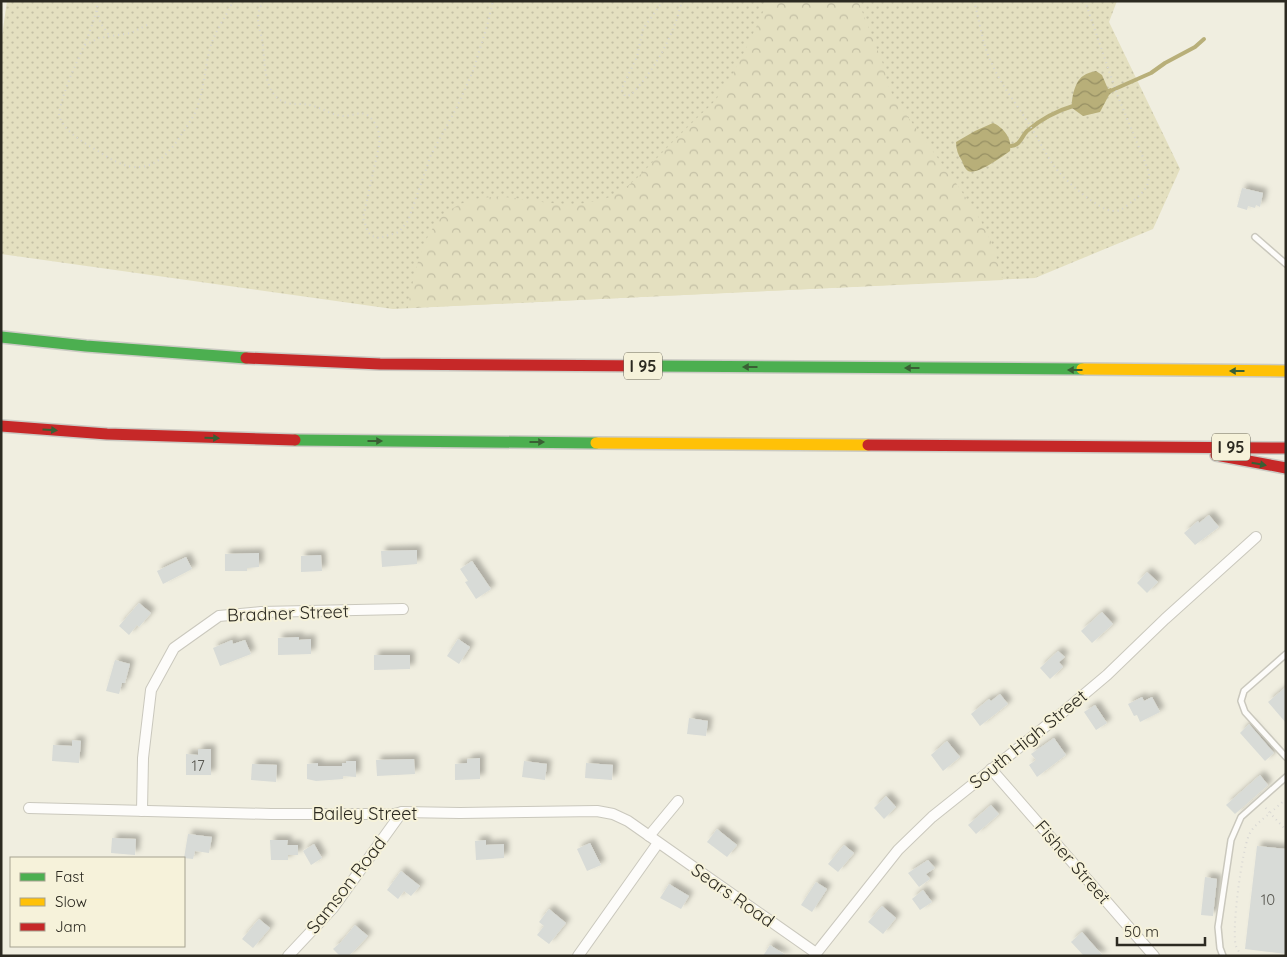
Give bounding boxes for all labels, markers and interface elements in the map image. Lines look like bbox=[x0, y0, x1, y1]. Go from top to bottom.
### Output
road number: I 95 bbox=[624, 352, 662, 380]
one-way arrow bbox=[741, 363, 757, 371]
one-way arrow bbox=[904, 364, 920, 372]
one-way arrow bbox=[1066, 366, 1082, 374]
one-way arrow bbox=[1229, 367, 1245, 375]
one-way arrow bbox=[42, 426, 58, 434]
road number: I 95 bbox=[1212, 434, 1250, 461]
one-way arrow bbox=[204, 435, 220, 443]
one-way arrow bbox=[367, 437, 383, 445]
one-way arrow bbox=[529, 438, 545, 446]
one-way arrow bbox=[1251, 460, 1267, 468]
street label: Bradner Street bbox=[227, 599, 349, 627]
street label: South High Street bbox=[964, 684, 1092, 794]
house number: 17 bbox=[191, 756, 205, 775]
street label: Bailey Street bbox=[313, 802, 417, 825]
street label: Fisher Street bbox=[1030, 815, 1116, 909]
street label: Samson Road bbox=[301, 832, 391, 938]
legend bbox=[10, 857, 185, 947]
street label: Sears Road bbox=[687, 858, 779, 932]
text: Fast bbox=[55, 867, 84, 886]
house number: 10 bbox=[1261, 890, 1275, 909]
text: Slow bbox=[55, 892, 87, 911]
scale bar bbox=[1117, 914, 1204, 946]
text: Jam bbox=[55, 917, 86, 936]
text: 50 m bbox=[1124, 922, 1159, 941]

